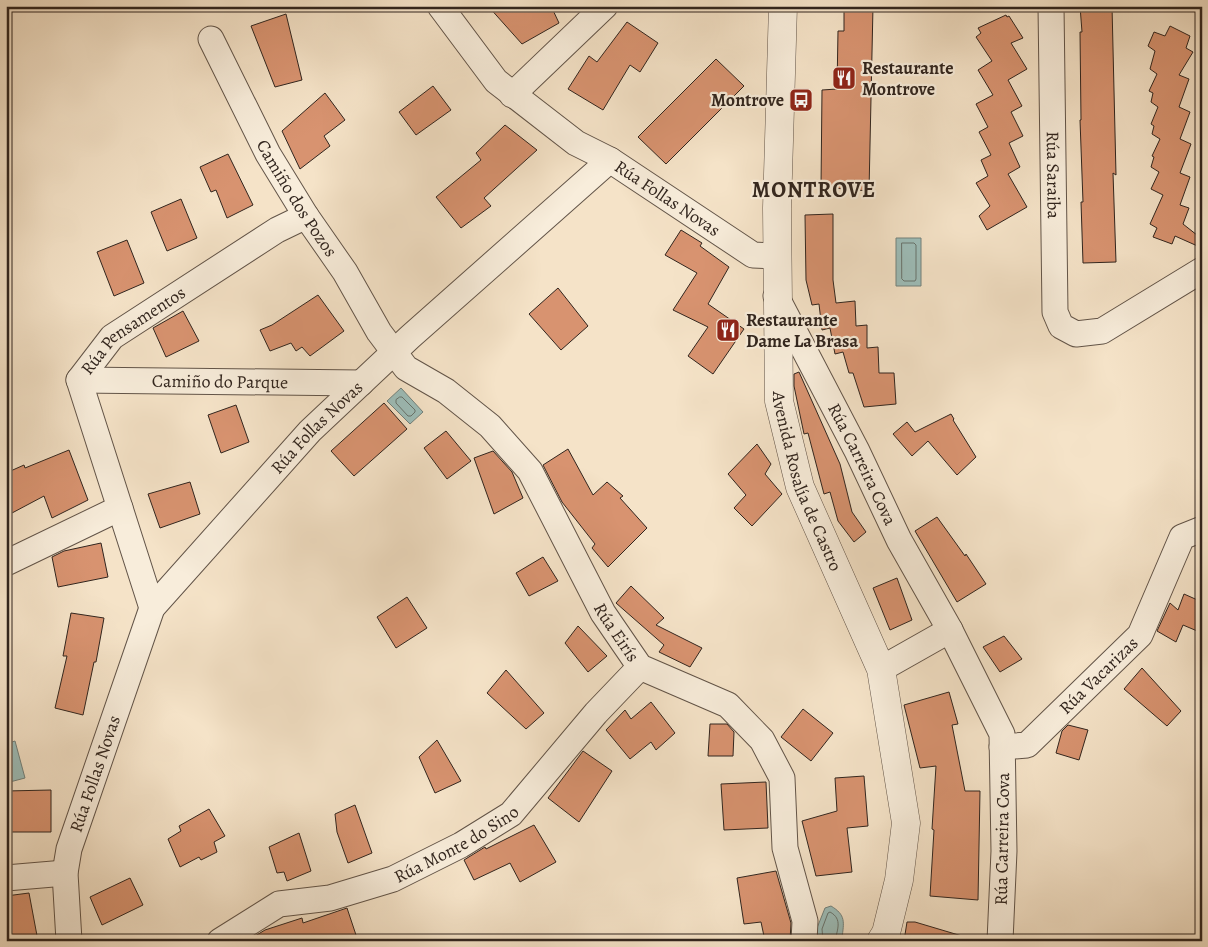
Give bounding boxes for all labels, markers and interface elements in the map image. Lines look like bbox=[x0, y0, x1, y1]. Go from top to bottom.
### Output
place label: Restaurante Montrove bbox=[862, 56, 953, 101]
restaurant icon: Restaurante Montrove bbox=[831, 65, 857, 91]
bus stop icon: Montrove bbox=[788, 87, 814, 113]
place label: Montrove bbox=[711, 88, 784, 112]
street label: Rúa Saraiba bbox=[1041, 131, 1066, 219]
street label: Camiño dos Pozos bbox=[251, 136, 343, 262]
street label: Rúa Follas Novas bbox=[610, 154, 725, 242]
district label: MONTROVE bbox=[752, 175, 876, 205]
street label: Rúa Pensamentos bbox=[75, 280, 190, 380]
place label: Restaurante Dame La Brasa bbox=[746, 308, 858, 353]
restaurant icon: Restaurante Dame La Brasa bbox=[715, 317, 741, 343]
street label: Camiño do Parque bbox=[152, 369, 288, 394]
street label: Rúa Follas Novas bbox=[265, 375, 368, 479]
street label: Avenida Rosalía de Castro bbox=[767, 390, 848, 575]
street label: Rúa Carreira Cova bbox=[822, 399, 903, 530]
street label: Rúa Eirís bbox=[588, 599, 645, 667]
street label: Rúa Vacarizas bbox=[1054, 631, 1143, 719]
street label: Rúa Follas Novas bbox=[64, 712, 126, 835]
street label: Rúa Carreira Cova bbox=[989, 772, 1015, 906]
street label: Rúa Monte do Sino bbox=[390, 801, 525, 889]

